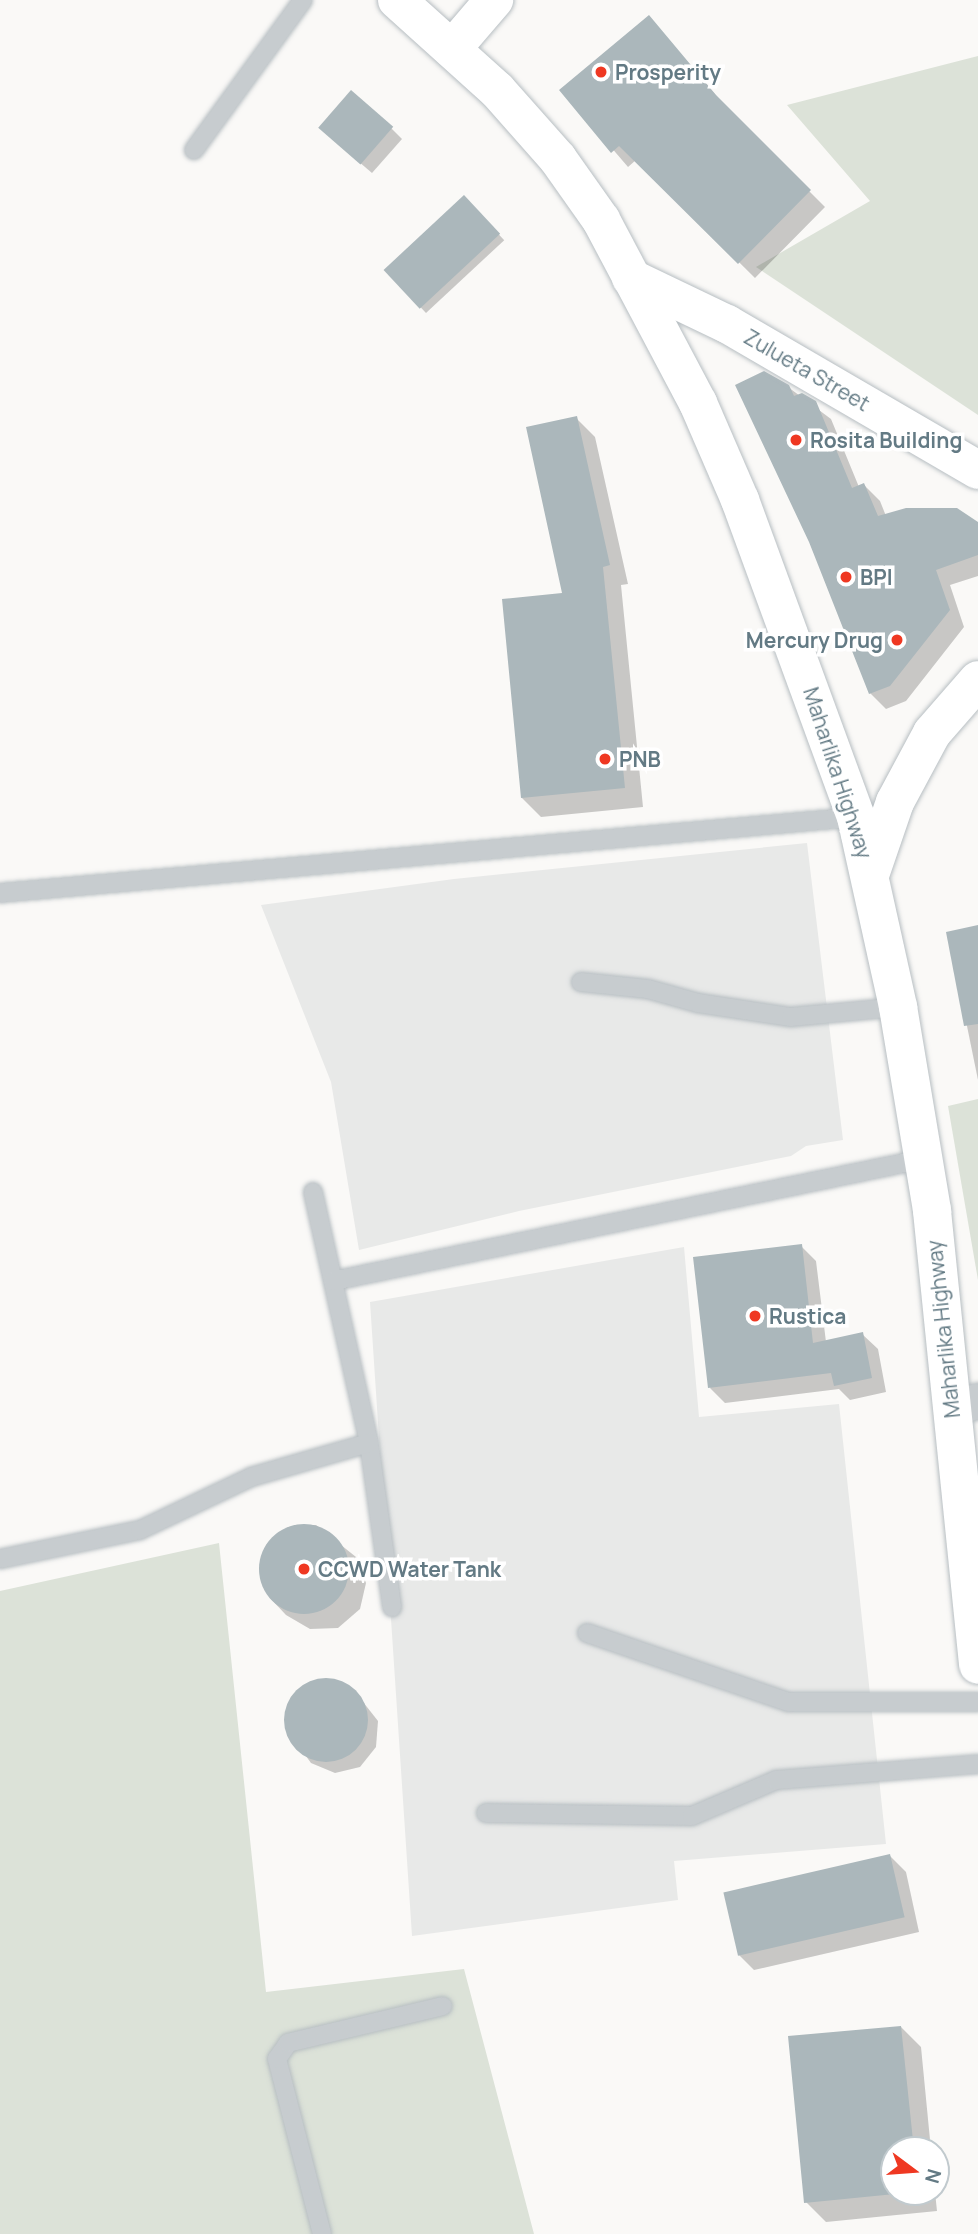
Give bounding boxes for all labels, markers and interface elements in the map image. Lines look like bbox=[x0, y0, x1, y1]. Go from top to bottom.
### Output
place label: Prosperity bbox=[615, 59, 721, 85]
marker: Prosperity bbox=[593, 64, 609, 80]
street label: Zulueta Street bbox=[740, 324, 874, 416]
place label: Rosita Building bbox=[810, 427, 962, 453]
marker: Rosita Building bbox=[788, 432, 804, 448]
place label: BPI bbox=[860, 564, 893, 590]
marker: BPI bbox=[838, 569, 854, 585]
place label: Mercury Drug bbox=[746, 627, 883, 653]
marker: Mercury Drug bbox=[889, 632, 905, 648]
street label: Maharlika Highway bbox=[798, 684, 878, 862]
place label: PNB bbox=[619, 746, 661, 772]
marker: PNB bbox=[597, 751, 613, 767]
street label: Maharlika Highway bbox=[921, 1239, 965, 1419]
place label: Rustica bbox=[769, 1303, 846, 1329]
marker: Rustica bbox=[747, 1308, 763, 1324]
place label: CCWD Water Tank bbox=[318, 1556, 501, 1582]
marker: CCWD Water Tank bbox=[296, 1561, 312, 1577]
north arrow bbox=[880, 2136, 950, 2206]
text: N bbox=[919, 2166, 948, 2186]

